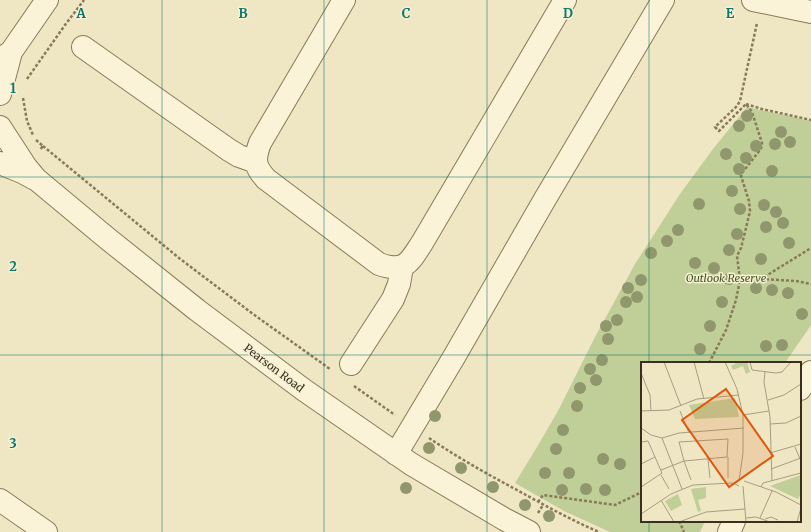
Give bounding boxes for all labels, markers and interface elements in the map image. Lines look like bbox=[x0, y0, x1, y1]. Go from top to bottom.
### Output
text: A bbox=[75, 5, 86, 22]
text: B bbox=[238, 5, 248, 22]
text: C bbox=[402, 5, 411, 22]
text: D bbox=[563, 5, 573, 22]
text: E bbox=[726, 5, 735, 22]
text: 1 bbox=[10, 80, 16, 97]
text: 2 bbox=[9, 258, 17, 275]
park label: Outlook Reserve bbox=[686, 271, 767, 285]
street label: Pearson Road bbox=[241, 341, 307, 395]
inset map bbox=[641, 362, 801, 522]
text: 3 bbox=[9, 435, 17, 452]

